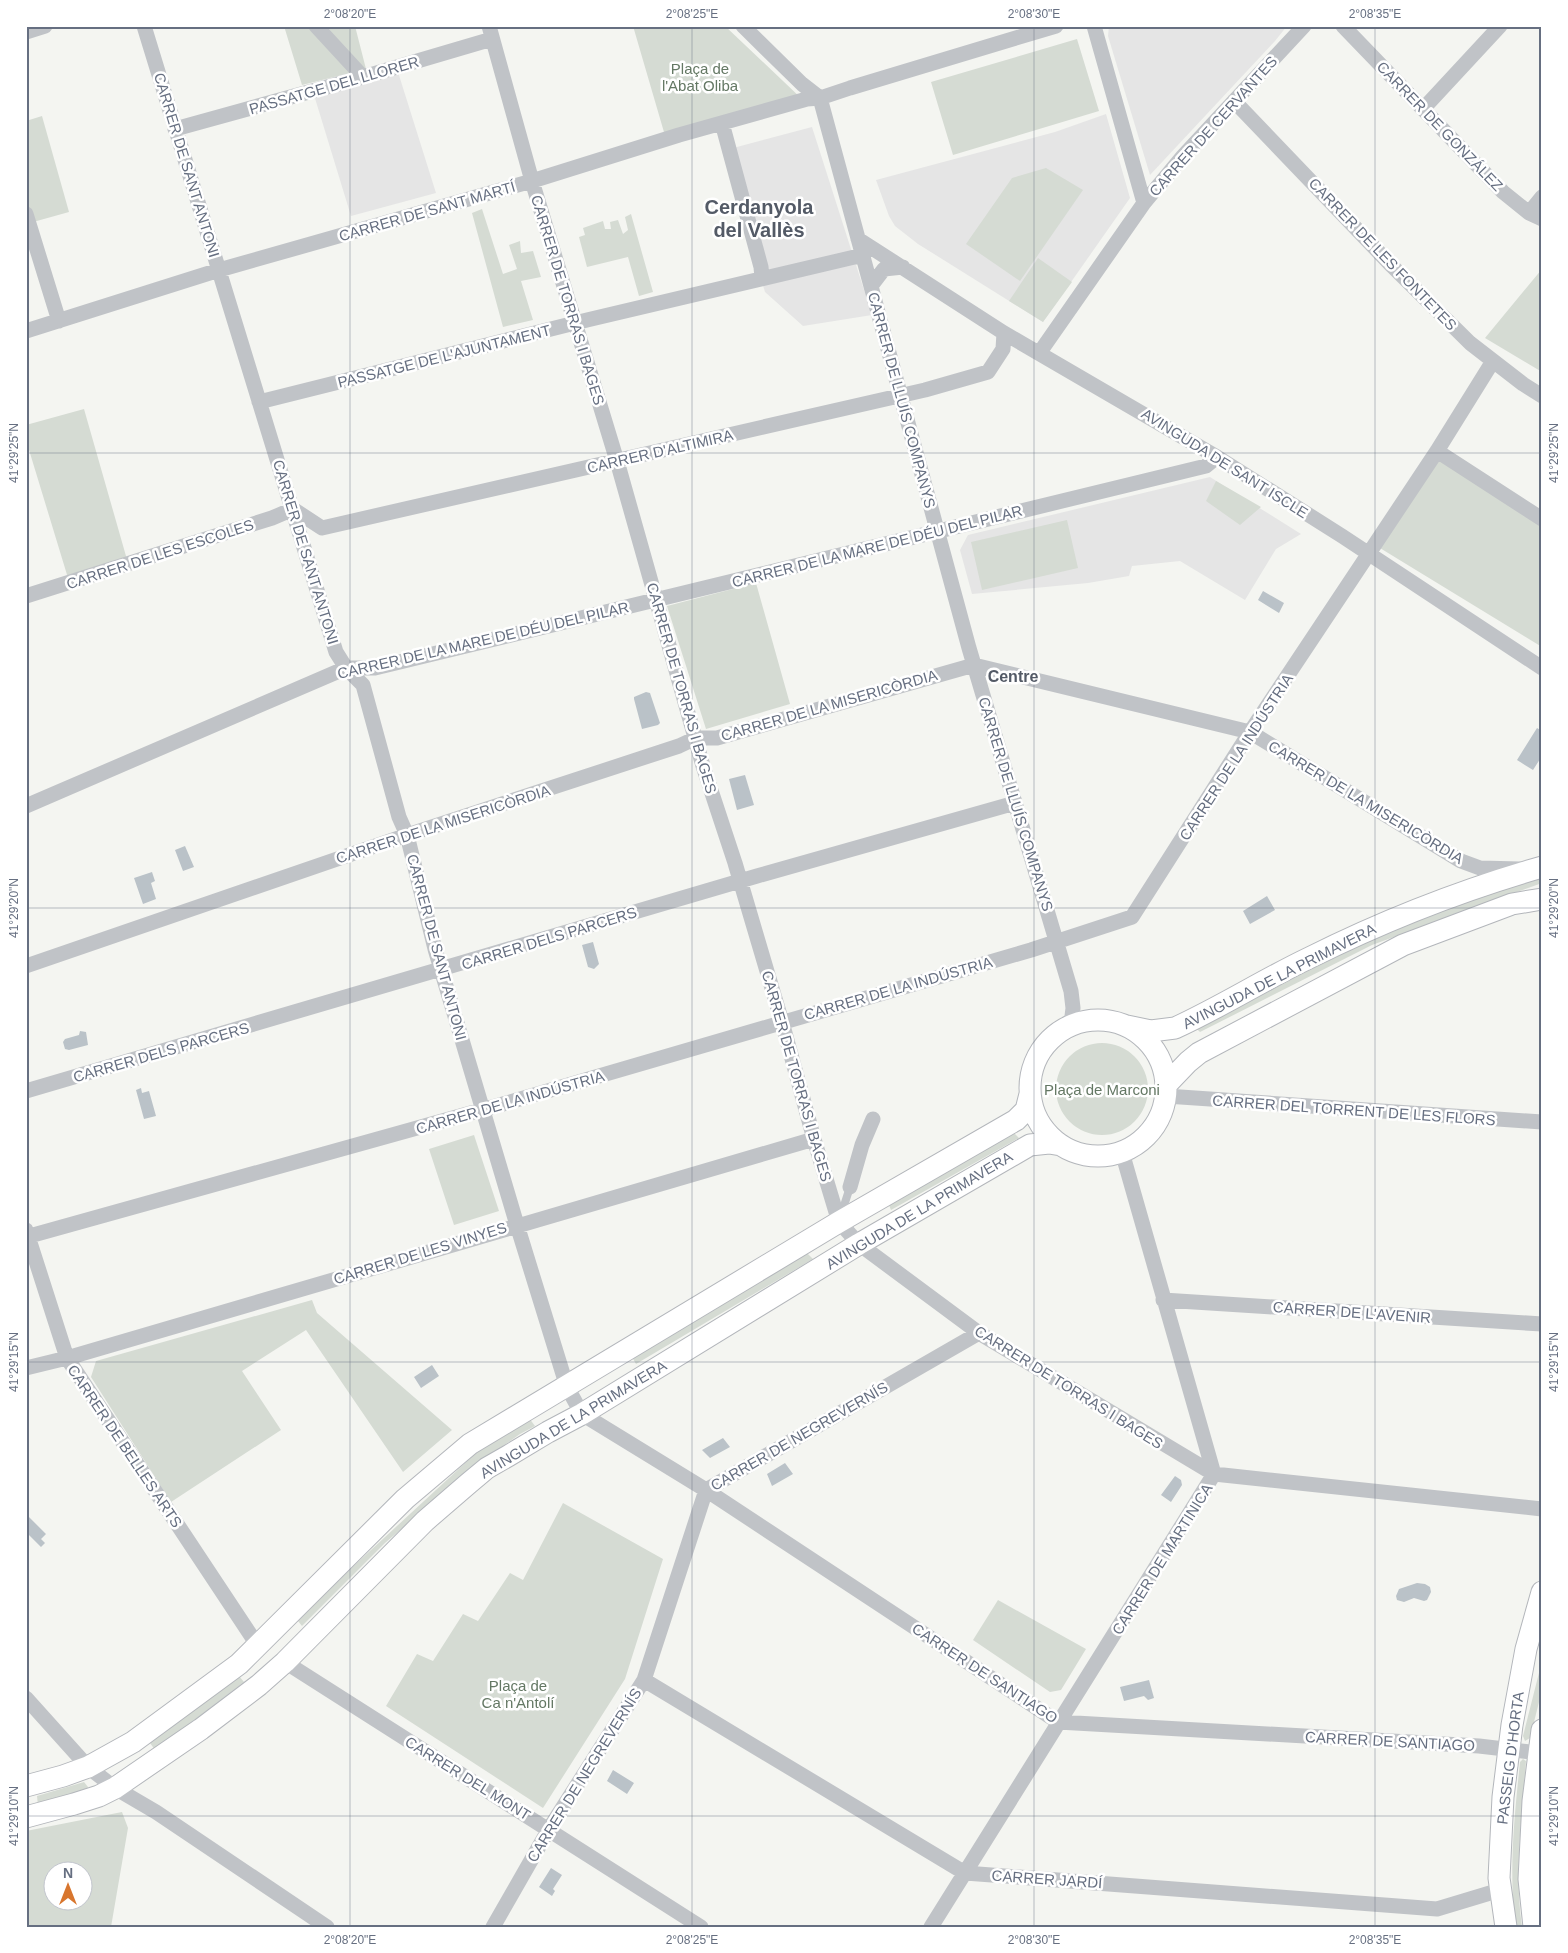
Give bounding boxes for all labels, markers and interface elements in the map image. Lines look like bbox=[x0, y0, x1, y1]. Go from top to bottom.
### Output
text: 2°08'20"E bbox=[324, 7, 376, 21]
text: 2°08'25"E bbox=[666, 7, 718, 21]
text: 2°08'30"E bbox=[1008, 7, 1060, 21]
text: 2°08'35"E bbox=[1349, 7, 1401, 21]
street label: CARRER DE CERVANTES bbox=[1146, 52, 1280, 200]
street label: PASSATGE DEL LLORER bbox=[247, 53, 421, 117]
street label: CARRER DE GONZÁLEZ bbox=[1374, 58, 1506, 194]
park label: Plaça de l'Abat Oliba bbox=[662, 60, 739, 94]
street label: CARRER DE SANT ANTONI bbox=[151, 71, 223, 259]
street label: CARRER DE LES FONTETES bbox=[1306, 174, 1460, 334]
street label: CARRER DE SANT MARTÍ bbox=[337, 177, 518, 244]
street label: CARRER DE TORRAS I BAGES bbox=[528, 193, 608, 407]
district label: Cerdanyola del Vallès bbox=[705, 196, 814, 241]
street label: CARRER DE LLUÍS COMPANYS bbox=[865, 290, 939, 510]
street label: PASSATGE DE L'AJUNTAMENT bbox=[336, 321, 552, 391]
street label: AVINGUDA DE SANT ISCLE bbox=[1139, 405, 1311, 521]
text: 41°29'25"N bbox=[7, 423, 21, 483]
text: 41°29'25"N bbox=[1547, 423, 1561, 483]
street label: CARRER D'ALTIMIRA bbox=[585, 426, 735, 476]
street label: CARRER DE SANT ANTONI bbox=[270, 458, 342, 646]
street label: CARRER DE LA MARE DE DÉU DEL PILAR bbox=[730, 502, 1024, 590]
street label: CARRER DE LES ESCOLES bbox=[64, 516, 256, 592]
street label: CARRER DE TORRAS I BAGES bbox=[644, 581, 720, 795]
street label: CARRER DE LA MARE DE DÉU DEL PILAR bbox=[336, 598, 631, 682]
street label: CARRER DE LA MISERICÒRDIA bbox=[719, 666, 939, 744]
district label: Centre bbox=[988, 668, 1038, 685]
street label: CARRER DE LA INDÚSTRIA bbox=[1176, 671, 1296, 843]
street label: CARRER DE LLUÍS COMPANYS bbox=[975, 695, 1057, 913]
street label: CARRER DE LA MISERICÒRDIA bbox=[1266, 737, 1466, 867]
street label: CARRER DE LA MISERICÒRDIA bbox=[334, 781, 552, 867]
street label: CARRER DE SANT ANTONI bbox=[404, 852, 470, 1042]
text: 41°29'20"N bbox=[7, 878, 21, 938]
text: 41°29'20"N bbox=[1547, 878, 1561, 938]
street label: CARRER DELS PARCERS bbox=[459, 903, 639, 973]
street label: AVINGUDA DE LA PRIMAVERA bbox=[1180, 920, 1378, 1032]
street label: CARRER DE LA INDÚSTRIA bbox=[802, 953, 994, 1023]
street label: CARRER DE TORRAS I BAGES bbox=[759, 969, 835, 1183]
street label: CARRER DELS PARCERS bbox=[71, 1019, 251, 1085]
street label: CARRER DE LA INDÚSTRIA bbox=[414, 1067, 606, 1137]
park label: Plaça de Marconi bbox=[1044, 1081, 1160, 1098]
street label: CARRER DEL TORRENT DE LES FLORS bbox=[1212, 1092, 1496, 1128]
street label: AVINGUDA DE LA PRIMAVERA bbox=[823, 1147, 1015, 1273]
street label: CARRER DE LES VINYES bbox=[331, 1219, 509, 1287]
street label: CARRER DE L'AVENIR bbox=[1272, 1298, 1432, 1326]
street label: CARRER DE TORRAS I BAGES bbox=[972, 1322, 1166, 1452]
text: 41°29'15"N bbox=[7, 1332, 21, 1392]
text: 41°29'15"N bbox=[1547, 1332, 1561, 1392]
street label: AVINGUDA DE LA PRIMAVERA bbox=[477, 1356, 669, 1482]
street label: CARRER DE BELLES ARTS bbox=[64, 1362, 186, 1530]
street label: CARRER DE NEGREVERNÍS bbox=[707, 1378, 891, 1494]
street label: CARRER DE MARTINICA bbox=[1108, 1480, 1216, 1638]
street label: CARRER DE SANTIAGO bbox=[909, 1620, 1061, 1726]
park label: Plaça de Ca n'Antolí bbox=[482, 1677, 555, 1711]
street label: CARRER DE NEGREVERNÍS bbox=[523, 1685, 645, 1865]
street label: PASSEIG D'HORTA bbox=[1493, 1691, 1527, 1825]
street label: CARRER DE SANTIAGO bbox=[1305, 1728, 1475, 1754]
street label: CARRER DEL MONT bbox=[402, 1733, 534, 1823]
text: 41°29'10"N bbox=[7, 1786, 21, 1846]
text: 41°29'10"N bbox=[1547, 1786, 1561, 1846]
north arrow bbox=[42, 1860, 92, 1910]
text: N bbox=[63, 1865, 73, 1881]
street label: CARRER JARDÍ bbox=[991, 1867, 1104, 1891]
text: 2°08'20"E bbox=[324, 1933, 376, 1947]
text: 2°08'25"E bbox=[666, 1933, 718, 1947]
text: 2°08'30"E bbox=[1008, 1933, 1060, 1947]
text: 2°08'35"E bbox=[1349, 1933, 1401, 1947]

